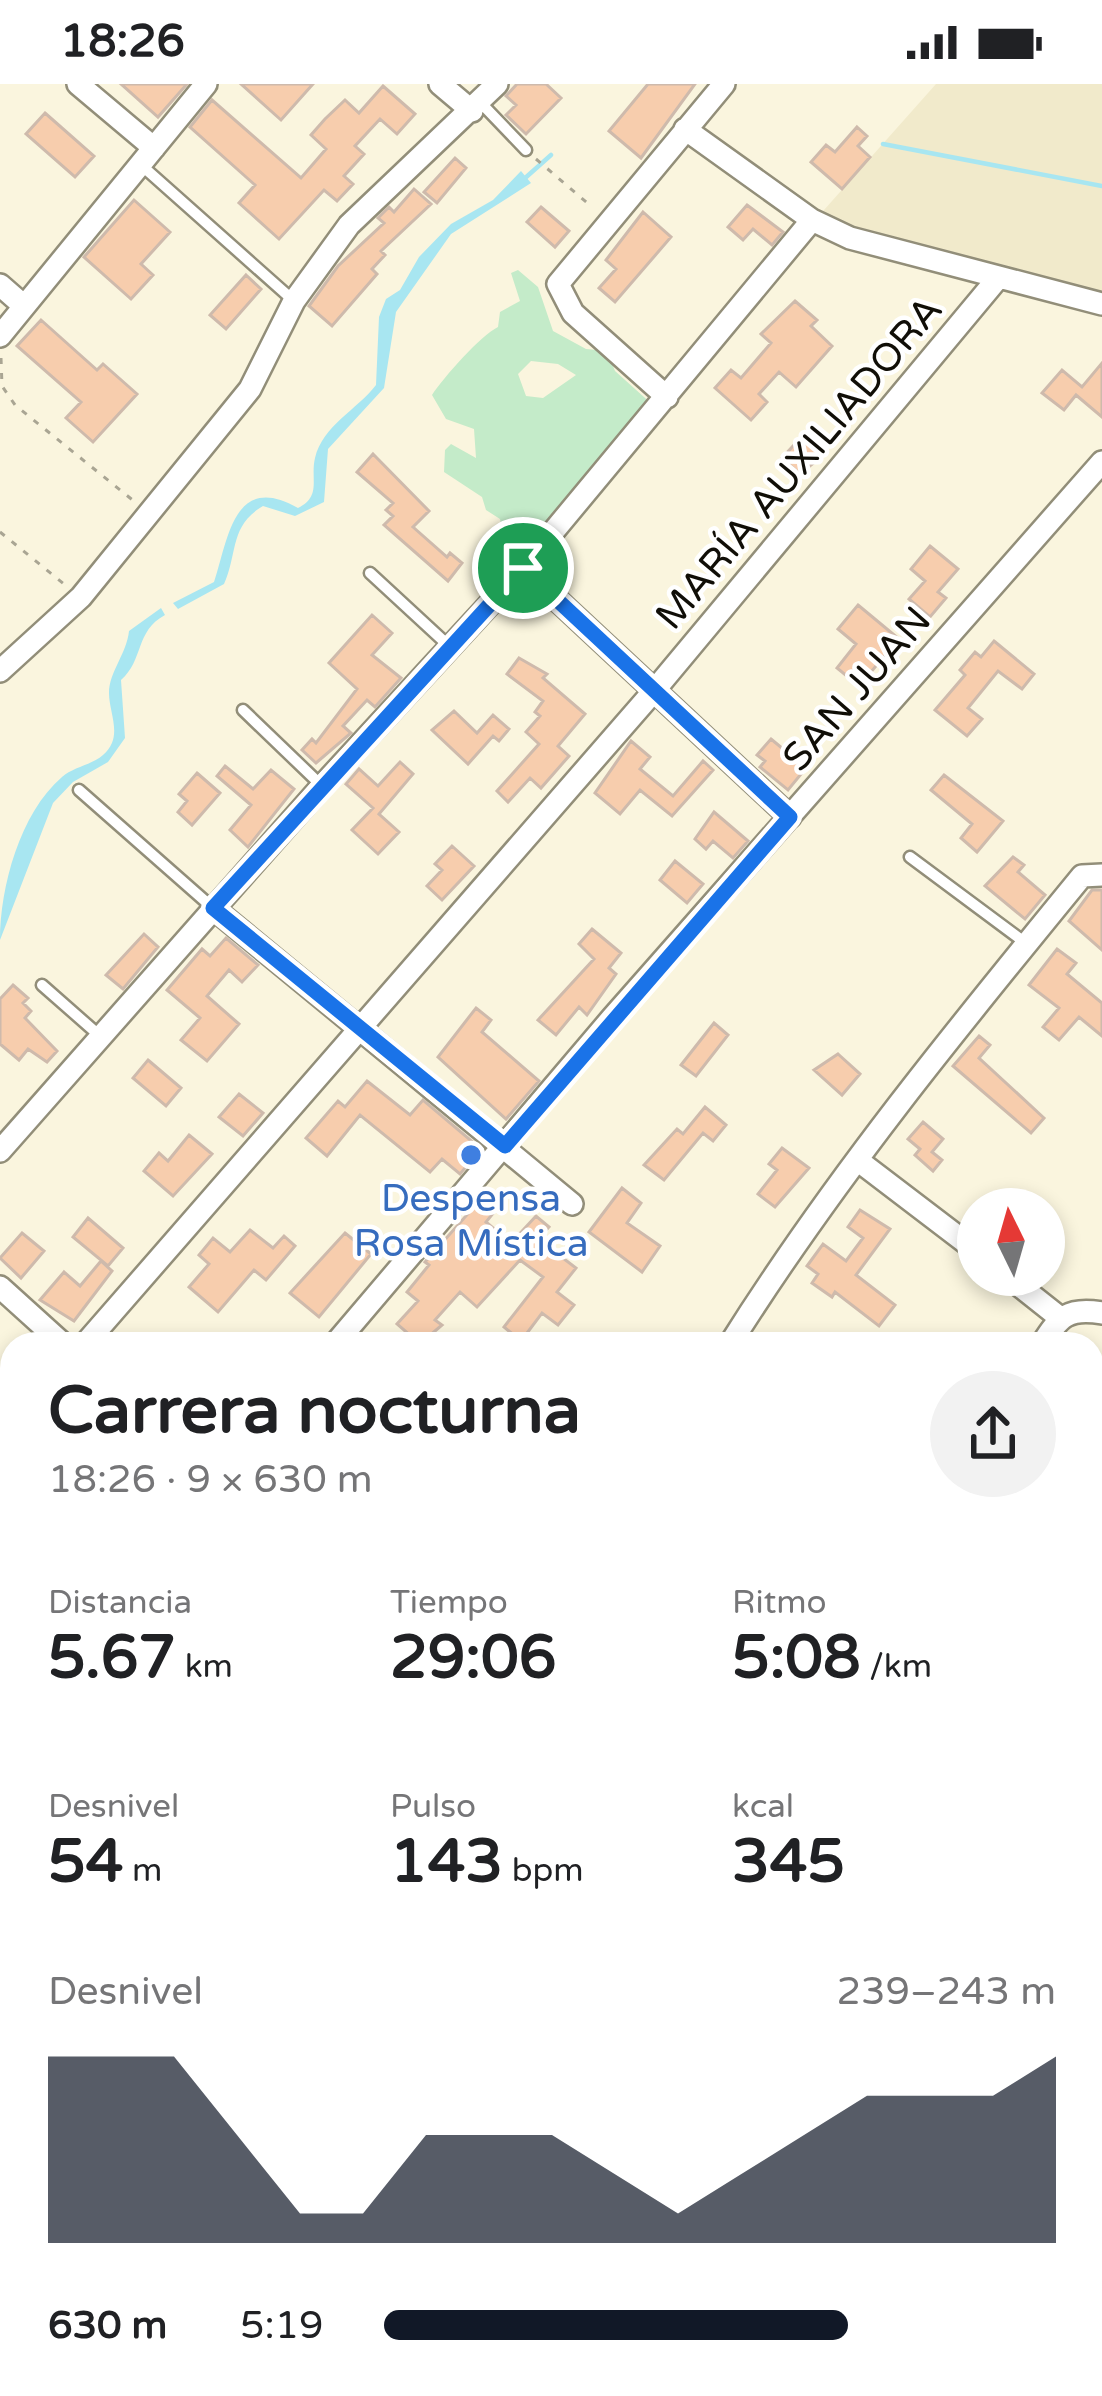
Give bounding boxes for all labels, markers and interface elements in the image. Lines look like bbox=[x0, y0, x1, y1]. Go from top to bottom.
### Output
text: 18:26 bbox=[60, 15, 185, 69]
street label: MARÍA AUXILIADORA bbox=[646, 287, 952, 639]
pin bbox=[472, 517, 574, 619]
icon: arrive bbox=[490, 535, 556, 601]
street label: SAN JUAN bbox=[773, 597, 941, 781]
marker: Despensa Rosa Mística bbox=[458, 1142, 484, 1168]
place label: Despensa Rosa Mística bbox=[353, 1175, 589, 1267]
north arrow bbox=[957, 1188, 1065, 1296]
map controls bbox=[957, 1188, 1065, 1296]
text: Carrera nocturna bbox=[48, 1371, 581, 1451]
button: share bbox=[930, 1371, 1056, 1497]
text: 18:26 · 9 × 630 m bbox=[48, 1456, 373, 1503]
text: Distancia bbox=[48, 1583, 192, 1622]
text: Tiempo bbox=[390, 1583, 508, 1622]
text: Ritmo bbox=[732, 1583, 827, 1622]
text: 5.67 bbox=[48, 1622, 176, 1694]
text: 29:06 bbox=[390, 1622, 556, 1694]
text: 5:08 bbox=[732, 1622, 861, 1694]
text: km bbox=[176, 1647, 233, 1686]
text: /km bbox=[861, 1647, 932, 1686]
text: Desnivel bbox=[48, 1787, 179, 1826]
text: Pulso bbox=[390, 1787, 476, 1826]
text: kcal bbox=[732, 1787, 794, 1826]
text: 54 bbox=[48, 1826, 123, 1898]
text: 143 bbox=[390, 1826, 503, 1898]
text: 345 bbox=[732, 1826, 845, 1898]
text: m bbox=[123, 1851, 162, 1890]
text: bpm bbox=[503, 1851, 584, 1890]
text: Desnivel bbox=[48, 1968, 203, 2015]
text: 239–243 m bbox=[836, 1968, 1056, 2015]
text: 630 m bbox=[48, 2302, 167, 2349]
text: 5:19 bbox=[240, 2302, 324, 2349]

